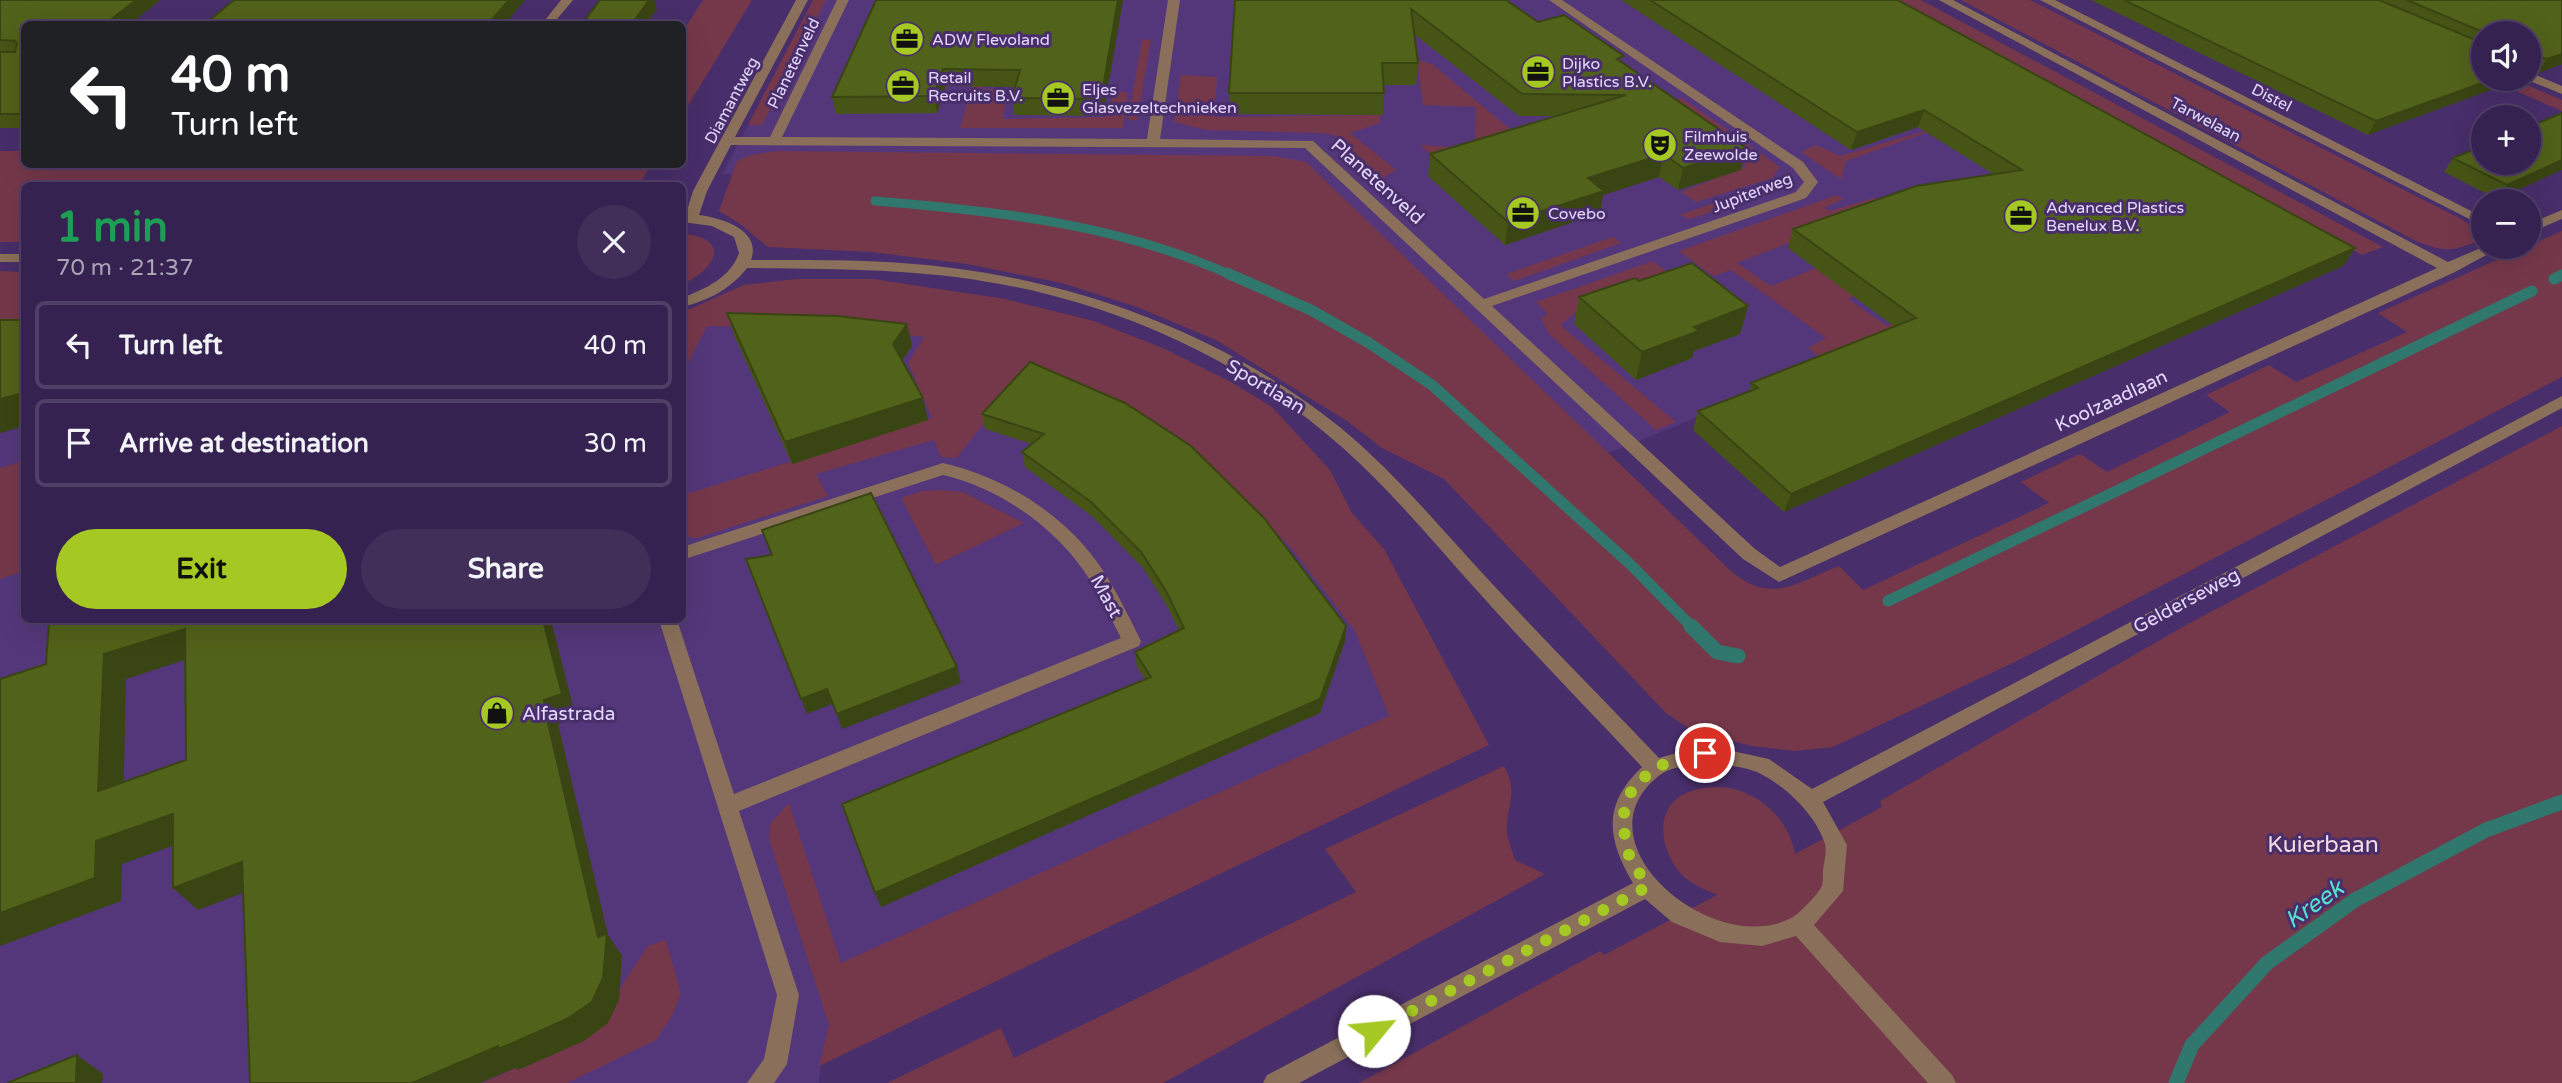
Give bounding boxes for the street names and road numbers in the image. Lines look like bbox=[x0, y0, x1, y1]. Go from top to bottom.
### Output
street label: Planetenveld bbox=[763, 15, 824, 112]
street label: Diamantweg bbox=[701, 53, 763, 147]
street label: Distel bbox=[2248, 79, 2295, 116]
street label: Tarwelaan bbox=[2167, 93, 2244, 147]
street label: Planetenveld bbox=[1326, 134, 1428, 229]
street label: Jupiterweg bbox=[1709, 169, 1795, 217]
street label: Sportlaan bbox=[1222, 355, 1309, 419]
street label: Koolzaadlaan bbox=[2052, 365, 2171, 436]
street label: Gelderseweg bbox=[2130, 564, 2243, 638]
street label: Mast bbox=[1086, 571, 1127, 622]

